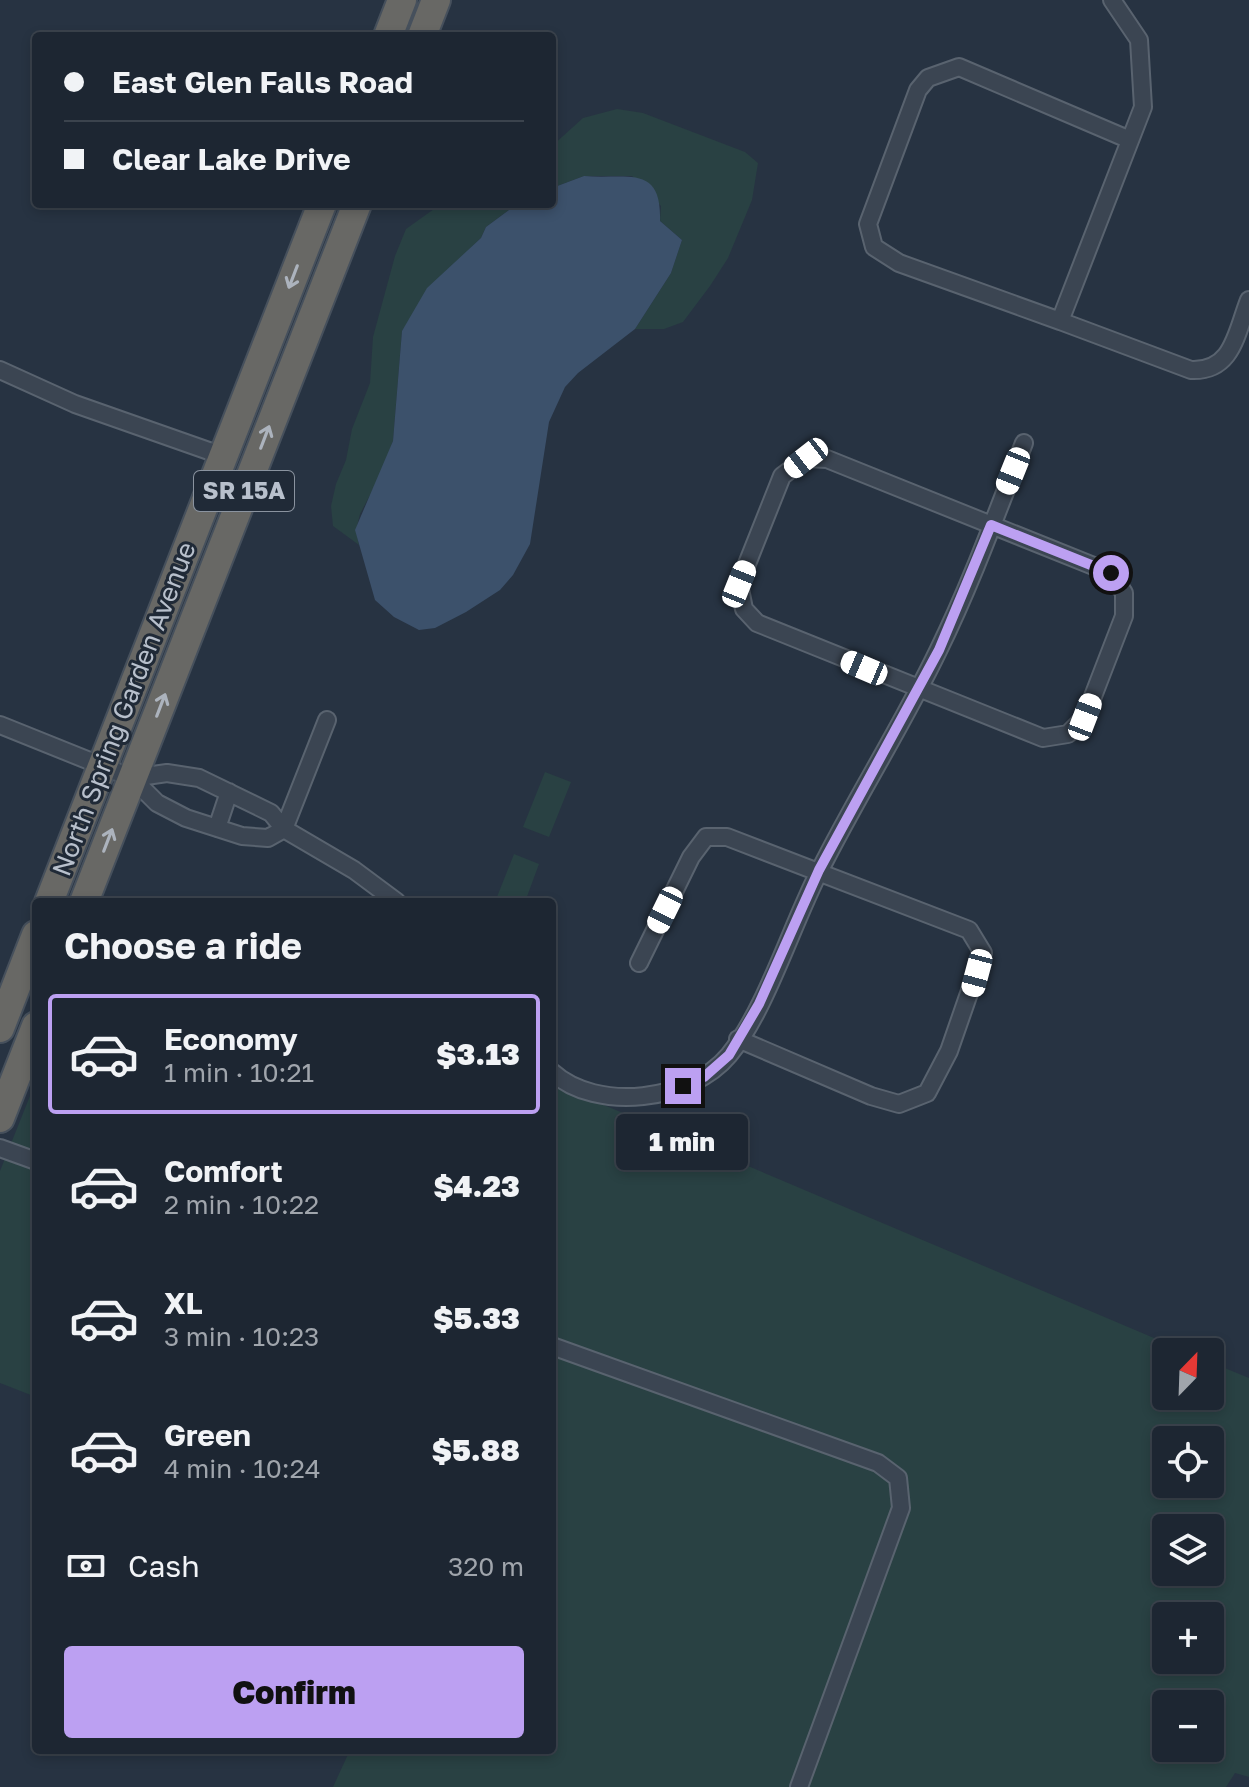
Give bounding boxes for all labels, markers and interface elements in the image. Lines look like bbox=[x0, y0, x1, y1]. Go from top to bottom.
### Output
text: East Glen Falls Road bbox=[112, 64, 413, 100]
text: Clear Lake Drive bbox=[112, 141, 351, 177]
one-way arrow bbox=[285, 264, 299, 289]
one-way arrow bbox=[259, 425, 274, 450]
car bbox=[780, 434, 832, 482]
car bbox=[993, 444, 1033, 498]
road number: SR 15A bbox=[194, 471, 294, 511]
street label: North Spring Garden Avenue bbox=[45, 537, 202, 880]
route start bbox=[1093, 555, 1129, 591]
car bbox=[719, 557, 759, 611]
car bbox=[837, 648, 891, 688]
car bbox=[1065, 690, 1105, 744]
one-way arrow bbox=[154, 693, 169, 718]
one-way arrow bbox=[102, 828, 116, 853]
car bbox=[644, 883, 686, 937]
text: Choose a ride bbox=[64, 924, 302, 967]
car bbox=[959, 947, 995, 999]
icon: car bbox=[68, 1018, 140, 1090]
text: Economy bbox=[164, 1021, 298, 1057]
text: $3.13 bbox=[436, 1036, 520, 1072]
text: 1 min · 10:21 bbox=[164, 1057, 314, 1088]
route end bbox=[665, 1068, 701, 1104]
callout: 1 min bbox=[617, 1114, 749, 1170]
text: 1 min bbox=[649, 1126, 715, 1157]
icon: car bbox=[68, 1150, 140, 1222]
text: Comfort bbox=[164, 1153, 283, 1189]
text: $4.23 bbox=[433, 1168, 520, 1204]
text: 2 min · 10:22 bbox=[164, 1189, 319, 1220]
icon: car bbox=[68, 1282, 140, 1354]
text: XL bbox=[164, 1285, 203, 1321]
text: $5.33 bbox=[433, 1300, 520, 1336]
text: 3 min · 10:23 bbox=[164, 1321, 319, 1352]
north arrow bbox=[1152, 1338, 1224, 1410]
map controls bbox=[1152, 1338, 1224, 1762]
icon: car bbox=[68, 1414, 140, 1486]
text: Green bbox=[164, 1417, 251, 1453]
button: locate bbox=[1152, 1426, 1224, 1498]
text: $5.88 bbox=[432, 1432, 520, 1468]
text: 4 min · 10:24 bbox=[164, 1453, 321, 1484]
button: layers bbox=[1152, 1514, 1224, 1586]
icon: cash bbox=[64, 1544, 108, 1588]
text: Cash bbox=[128, 1548, 200, 1584]
text: 320 m bbox=[448, 1551, 524, 1582]
button: + bbox=[1152, 1602, 1224, 1674]
button: Confirm bbox=[64, 1646, 524, 1738]
button: − bbox=[1152, 1690, 1224, 1762]

